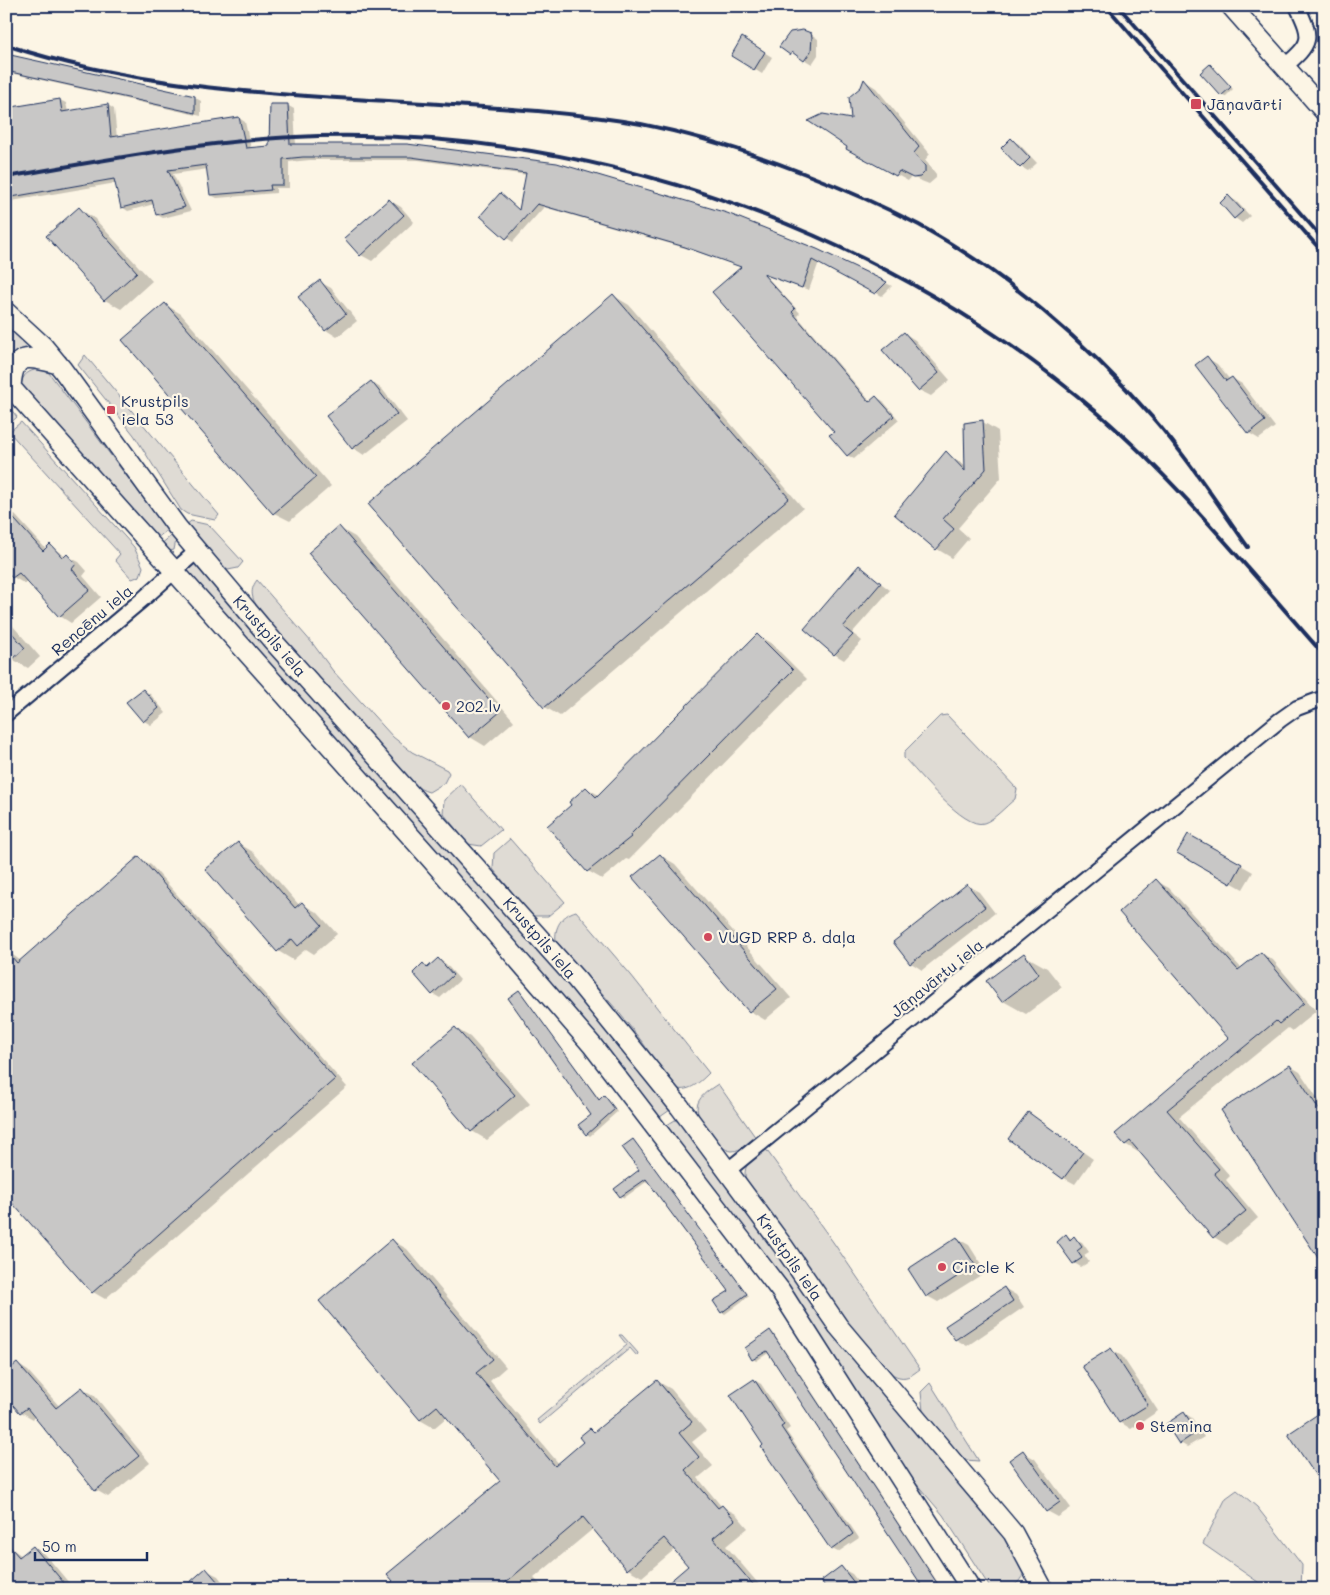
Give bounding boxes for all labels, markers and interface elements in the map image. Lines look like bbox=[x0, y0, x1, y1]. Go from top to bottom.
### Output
place label: Jāņavārti bbox=[1207, 93, 1282, 115]
marker: Jāņavārti bbox=[1189, 97, 1203, 111]
place label: Krustpils iela 53 bbox=[121, 390, 189, 429]
marker: Krustpils iela 53 bbox=[105, 404, 117, 416]
street label: Rencēnu iela bbox=[47, 579, 137, 660]
street label: Krustpils iela bbox=[229, 590, 312, 681]
place label: 202.lv bbox=[456, 695, 501, 716]
marker: 202.lv bbox=[440, 700, 452, 712]
street label: Krustpils iela bbox=[499, 892, 582, 983]
place label: VUGD RRP 8. daļa bbox=[718, 926, 856, 948]
marker: VUGD RRP 8. daļa bbox=[702, 931, 714, 943]
street label: Jāņavārtu iela bbox=[886, 934, 988, 1022]
street label: Krustpils iela bbox=[753, 1209, 828, 1304]
place label: Circle K bbox=[952, 1256, 1015, 1277]
marker: Circle K bbox=[936, 1261, 948, 1273]
place label: Stemina bbox=[1150, 1415, 1212, 1436]
marker: Stemina bbox=[1134, 1420, 1146, 1432]
scale bar bbox=[35, 1530, 148, 1562]
text: 50 m bbox=[42, 1536, 77, 1556]

